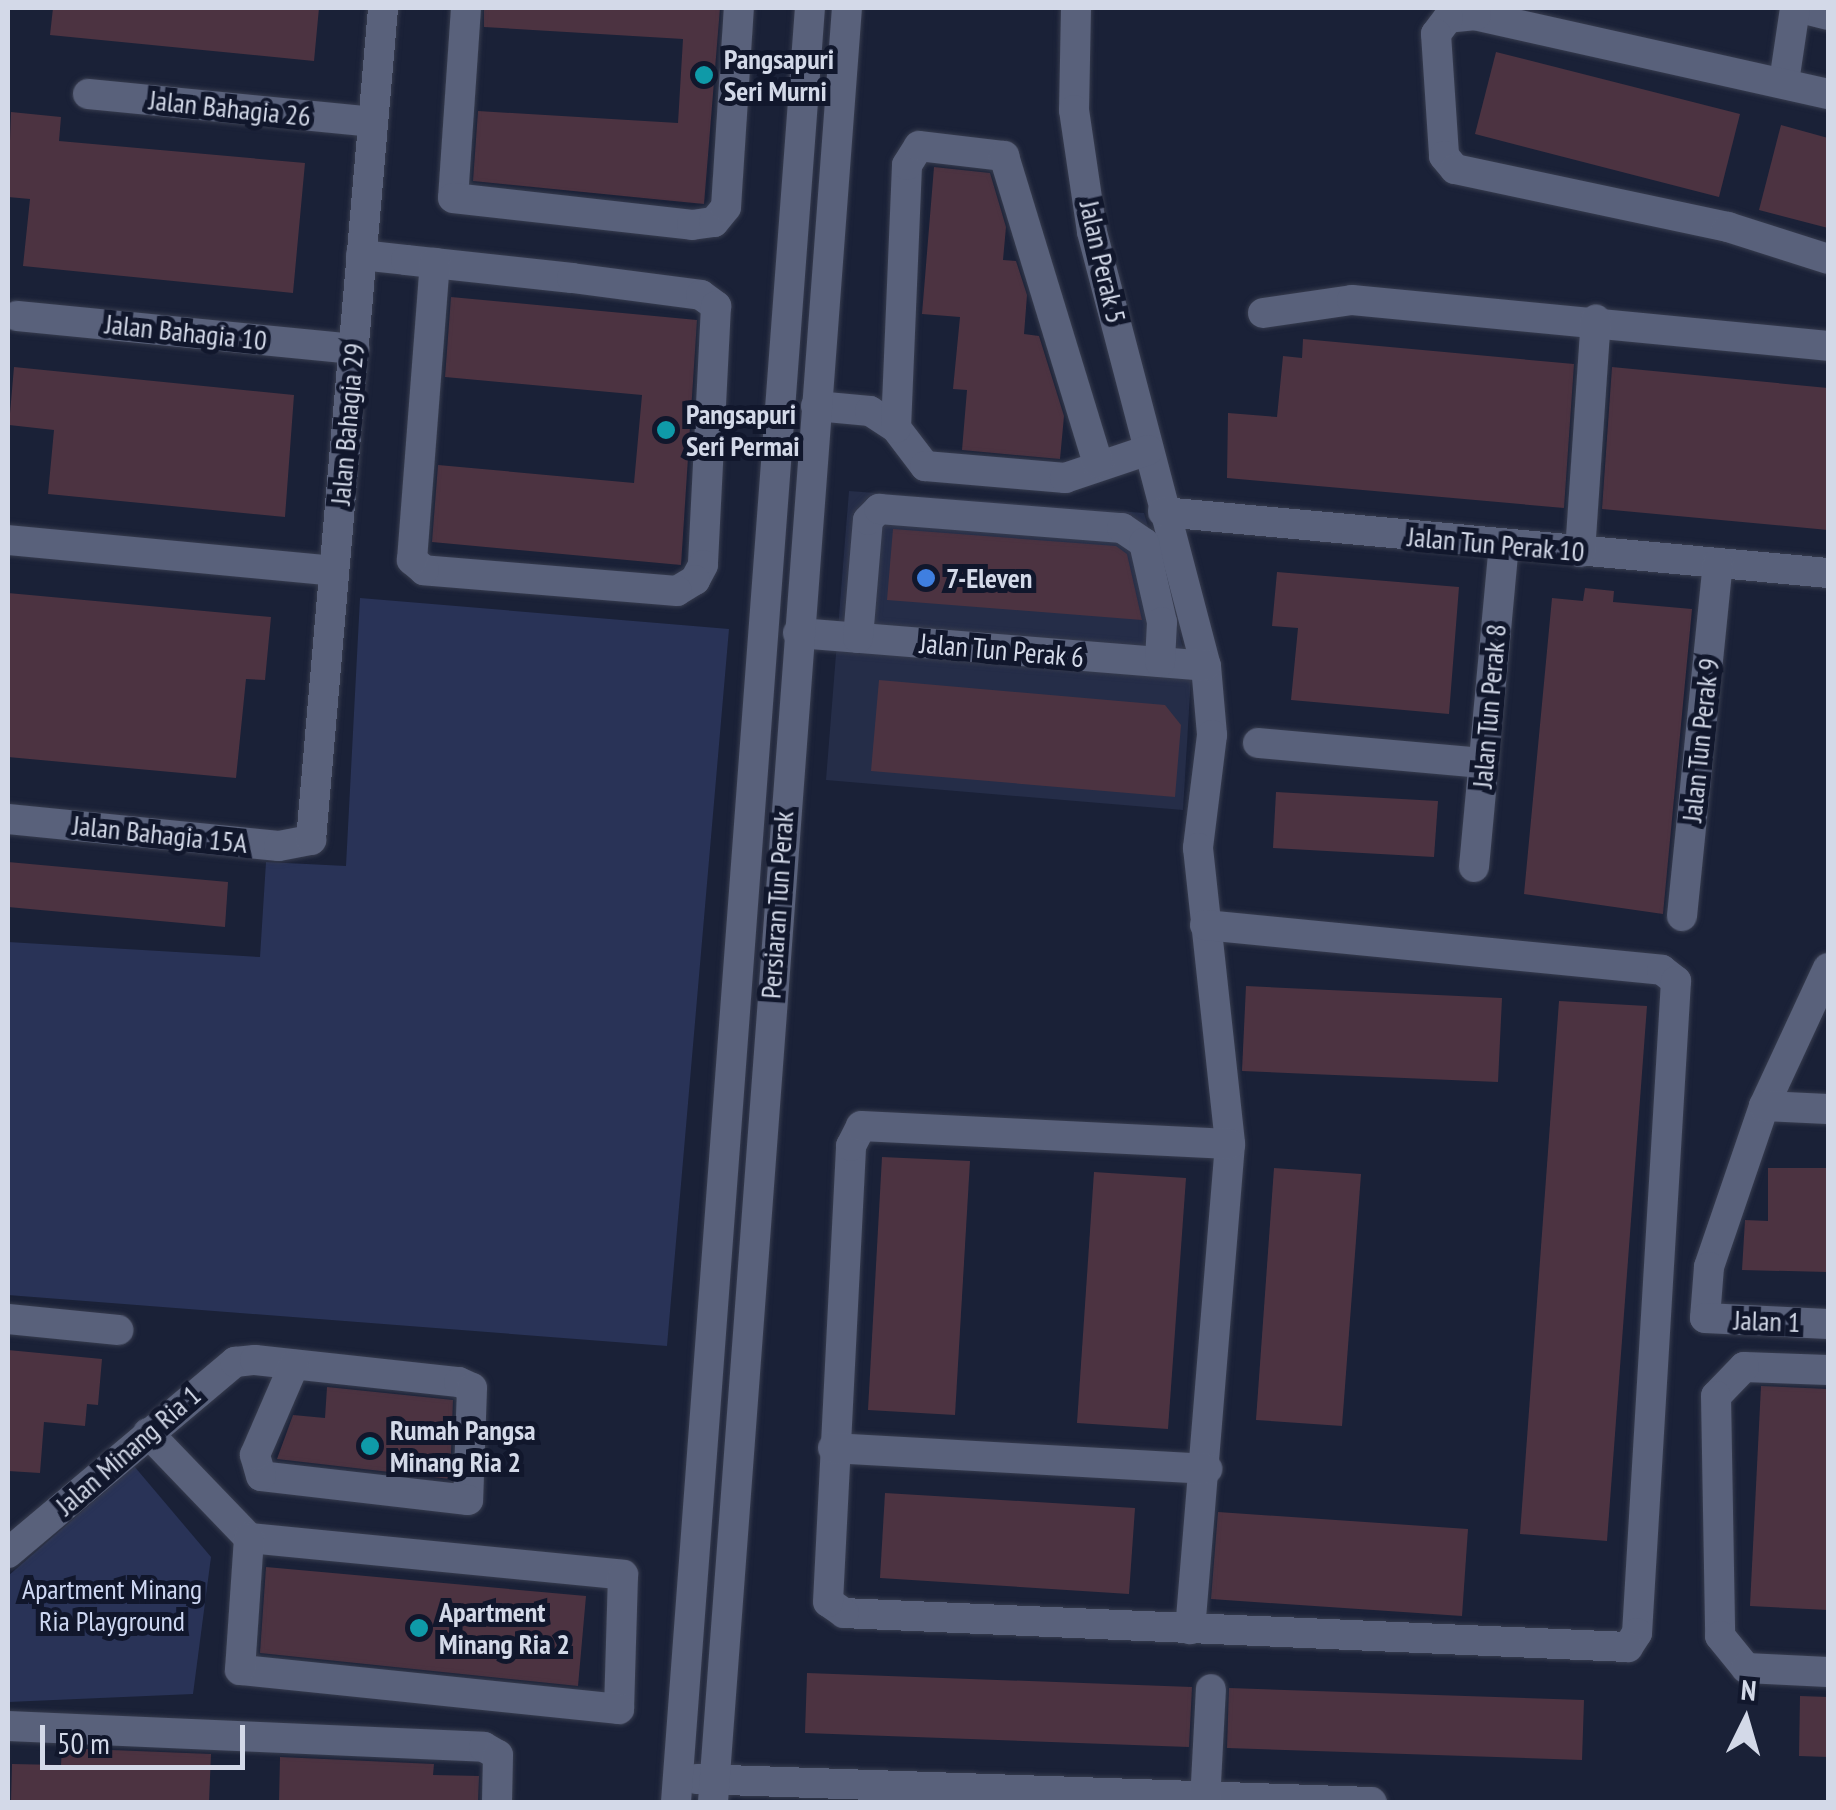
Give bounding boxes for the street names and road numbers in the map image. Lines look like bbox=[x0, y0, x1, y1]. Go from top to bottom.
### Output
street label: Jalan Bahagia 26 bbox=[148, 83, 312, 133]
street label: Jalan Perak 5 bbox=[1073, 197, 1133, 327]
street label: Jalan Bahagia 10 bbox=[104, 307, 268, 357]
street label: Jalan Bahagia 29 bbox=[323, 342, 371, 506]
street label: Jalan Tun Perak 10 bbox=[1406, 519, 1586, 569]
street label: Jalan Tun Perak 8 bbox=[1465, 622, 1513, 790]
street label: Jalan Tun Perak 6 bbox=[918, 626, 1086, 674]
street label: Jalan Tun Perak 9 bbox=[1675, 656, 1725, 824]
street label: Jalan Bahagia 15A bbox=[71, 808, 249, 860]
street label: Persiaran Tun Perak bbox=[754, 810, 800, 1000]
street label: Jalan 1 bbox=[1733, 1303, 1801, 1339]
street label: Jalan Minang Ria 1 bbox=[49, 1378, 207, 1522]

